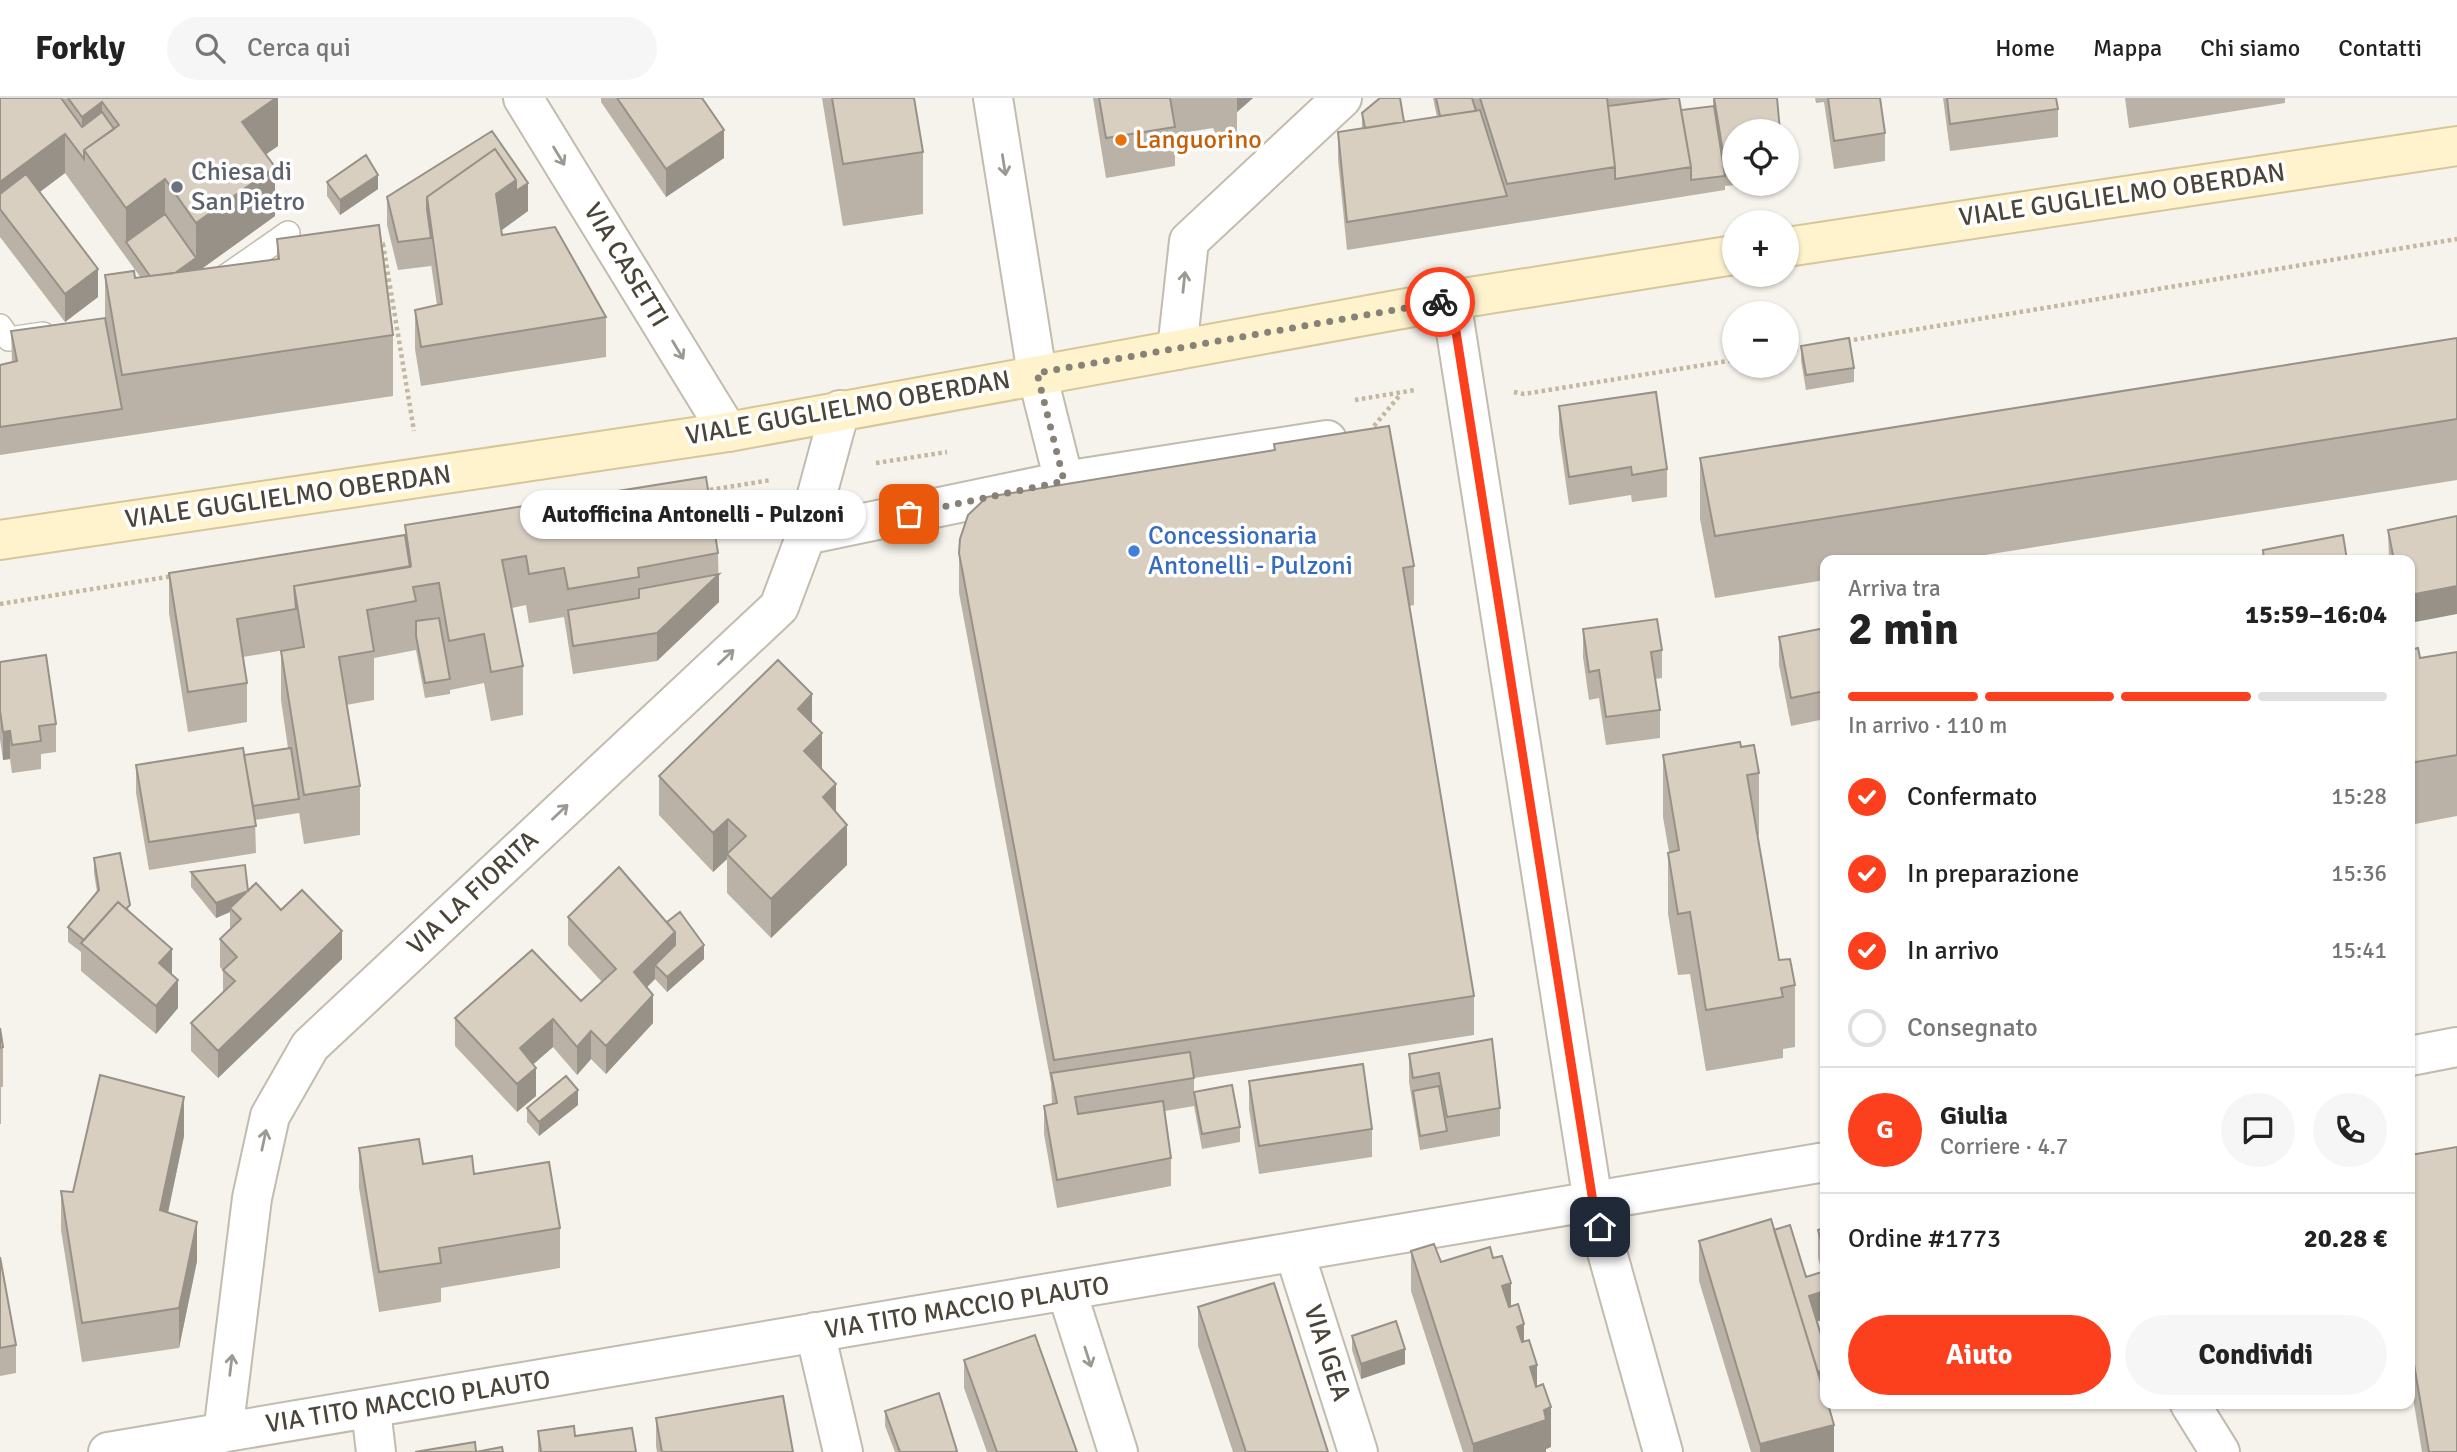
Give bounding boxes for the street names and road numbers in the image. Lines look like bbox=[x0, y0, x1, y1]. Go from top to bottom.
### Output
street label: VIALE GUGLIELMO OBERDAN bbox=[1957, 156, 2287, 234]
street label: VIA CASETTI bbox=[577, 197, 675, 333]
street label: VIALE GUGLIELMO OBERDAN bbox=[683, 364, 1013, 452]
street label: VIALE GUGLIELMO OBERDAN bbox=[123, 458, 453, 536]
street label: VIA LA FIORITA bbox=[401, 824, 545, 962]
street label: VIA TITO MACCIO PLAUTO bbox=[822, 1270, 1112, 1346]
street label: VIA IGEA bbox=[1296, 1301, 1358, 1405]
street label: VIA TITO MACCIO PLAUTO bbox=[263, 1364, 553, 1440]

